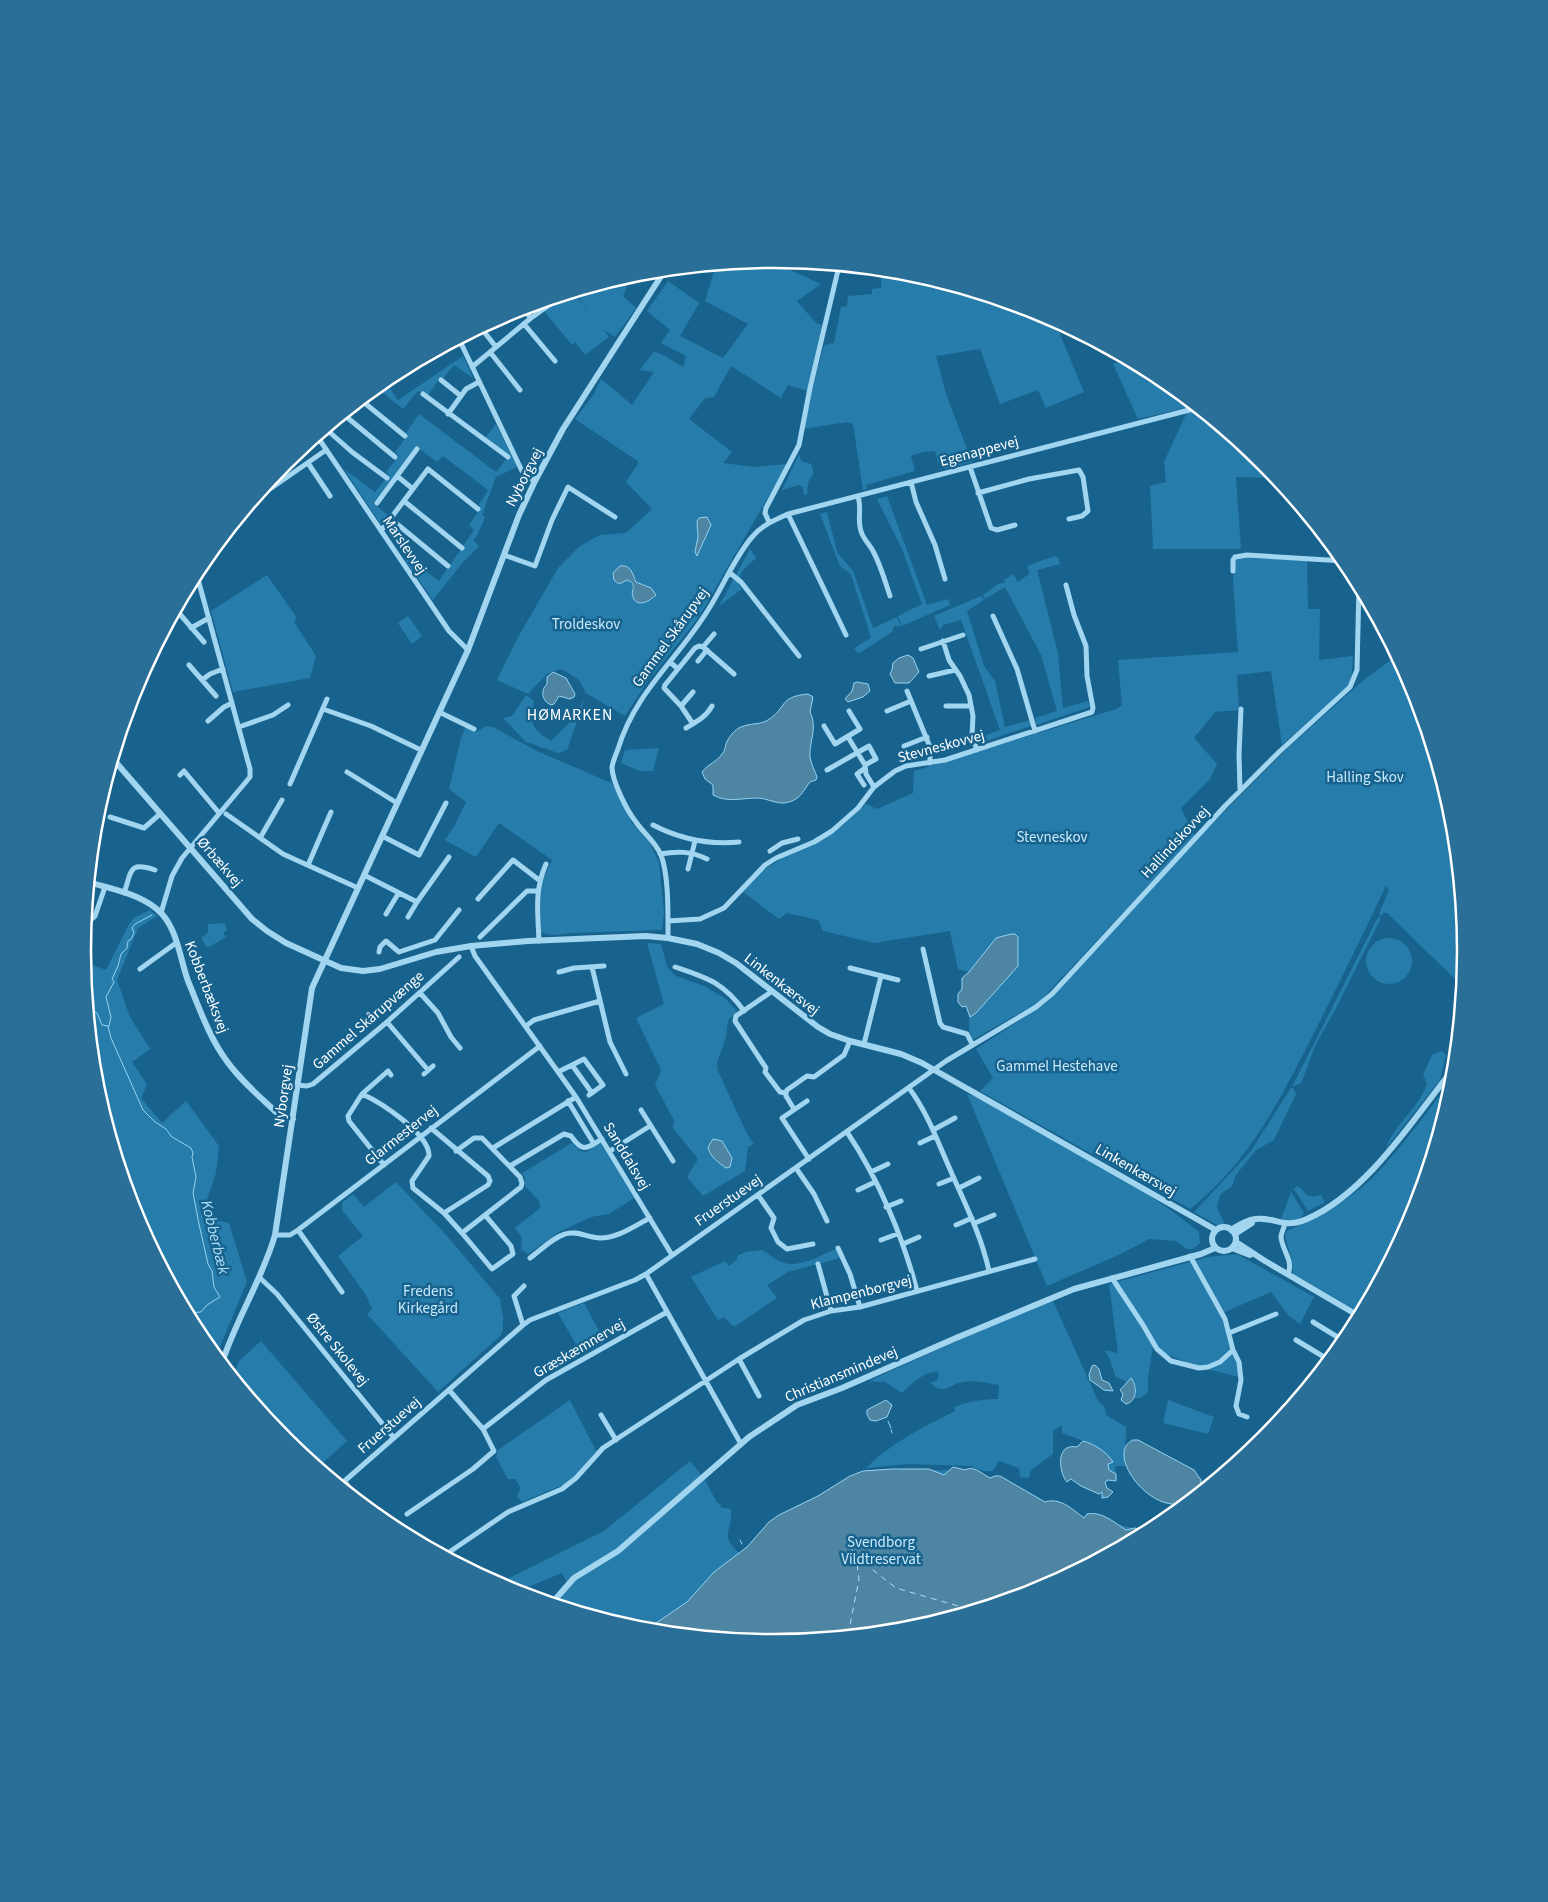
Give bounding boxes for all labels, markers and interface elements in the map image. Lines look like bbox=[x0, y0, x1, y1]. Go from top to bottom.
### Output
street label: Egenappevej bbox=[937, 431, 1021, 472]
street label: Nyborgvej bbox=[501, 444, 548, 510]
street label: Marslevvej bbox=[377, 512, 432, 579]
street label: Gammel Skårupvej bbox=[627, 583, 714, 691]
park label: Troldeskov bbox=[552, 614, 620, 635]
district label: HØMARKEN bbox=[527, 704, 613, 726]
street label: Stevneskovvej bbox=[895, 725, 987, 768]
park label: Halling Skov bbox=[1326, 767, 1404, 788]
street label: Hallindskovvej bbox=[1136, 802, 1214, 883]
park label: Stevneskov bbox=[1016, 827, 1088, 848]
street label: Ørbækvej bbox=[192, 833, 247, 892]
street label: Kobberbæksvej bbox=[179, 938, 234, 1036]
street label: Linkenkærsvej bbox=[740, 948, 824, 1021]
street label: Gammel Skårupvænge bbox=[308, 966, 429, 1075]
park label: Gammel Hestehave bbox=[996, 1056, 1118, 1077]
street label: Nyborgvej bbox=[269, 1063, 298, 1129]
street label: Glarmestervej bbox=[360, 1100, 442, 1171]
street label: Sanddalsvej bbox=[598, 1118, 655, 1194]
street label: Linkenkærsvej bbox=[1091, 1139, 1180, 1202]
street label: Fruerstuevej bbox=[690, 1169, 766, 1231]
water label: Kobberbæk bbox=[195, 1198, 235, 1277]
street label: Klampenborgvej bbox=[808, 1270, 914, 1315]
park label: Fredens Kirkegård bbox=[398, 1281, 458, 1319]
street label: Østre Skolevej bbox=[301, 1308, 374, 1391]
street label: Græskæmnervej bbox=[530, 1314, 629, 1383]
street label: Christiansmindevej bbox=[782, 1341, 901, 1408]
street label: Fruerstuevej bbox=[353, 1392, 426, 1459]
park label: Svendborg Vildtreservat bbox=[841, 1532, 921, 1570]

